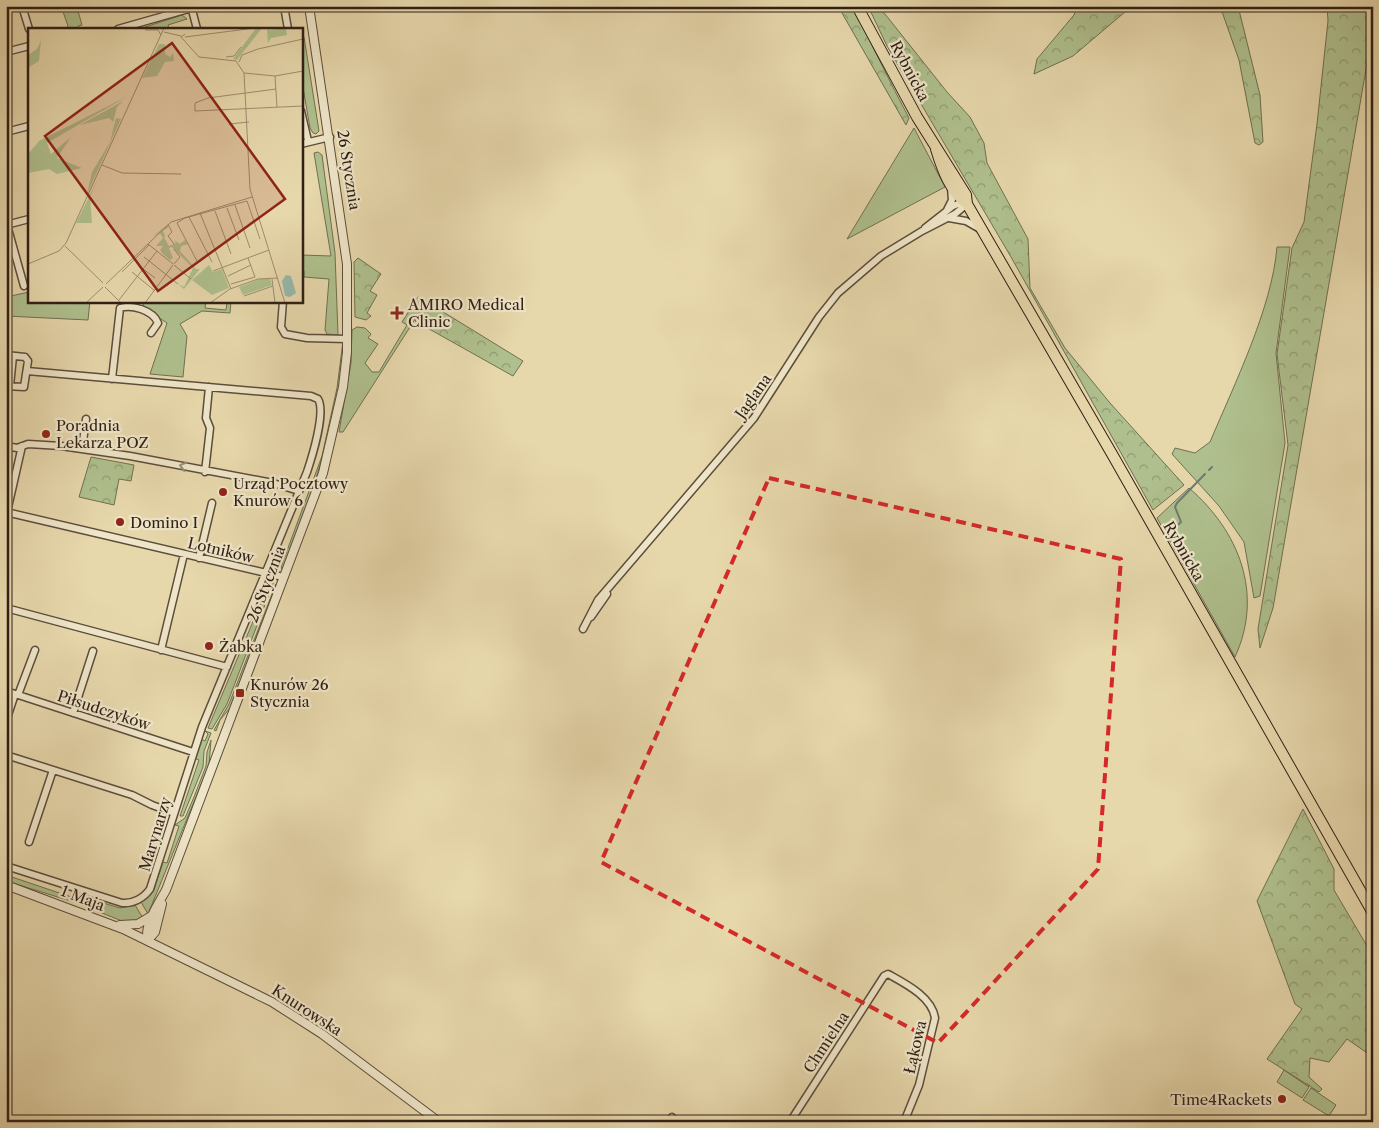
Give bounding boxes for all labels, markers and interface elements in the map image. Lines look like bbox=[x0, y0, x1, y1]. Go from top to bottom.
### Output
inset map bbox=[28, 28, 302, 302]
street label: Rybnicka bbox=[886, 37, 934, 105]
street label: 26 Stycznia bbox=[333, 128, 365, 212]
place label: AMIRO Medical Clinic bbox=[407, 295, 525, 331]
marker: AMIRO Medical Clinic bbox=[390, 306, 404, 320]
street label: Jaglana bbox=[730, 370, 775, 424]
place label: Poradnia Lekarza POZ bbox=[56, 416, 149, 452]
marker: Poradnia Lekarza POZ bbox=[40, 428, 52, 440]
one-way arrow bbox=[179, 461, 187, 471]
place label: Urząd Pocztowy Knurów 6 bbox=[233, 474, 349, 510]
marker: Urząd Pocztowy Knurów 6 bbox=[217, 486, 229, 498]
place label: Domino I bbox=[130, 513, 198, 532]
marker: Domino I bbox=[114, 516, 126, 528]
street label: Rybnicka bbox=[1159, 518, 1209, 584]
street label: Lotników bbox=[186, 533, 257, 567]
street label: 26 Stycznia bbox=[243, 543, 289, 625]
place label: Żabka bbox=[219, 637, 262, 656]
marker: Żabka bbox=[203, 640, 215, 652]
place label: Knurów 26 Stycznia bbox=[250, 675, 329, 711]
street label: Piłsudczyków bbox=[55, 686, 154, 734]
marker: Knurów 26 Stycznia bbox=[234, 687, 246, 699]
street label: Marynarzy bbox=[135, 794, 176, 874]
street label: 1 Maja bbox=[58, 881, 108, 915]
street label: Knurowska bbox=[268, 980, 346, 1040]
street label: Chmielna bbox=[799, 1008, 853, 1076]
street label: Łąkowa bbox=[900, 1018, 930, 1076]
place label: Time4Rackets bbox=[1170, 1090, 1272, 1109]
marker: Time4Rackets bbox=[1276, 1093, 1288, 1105]

